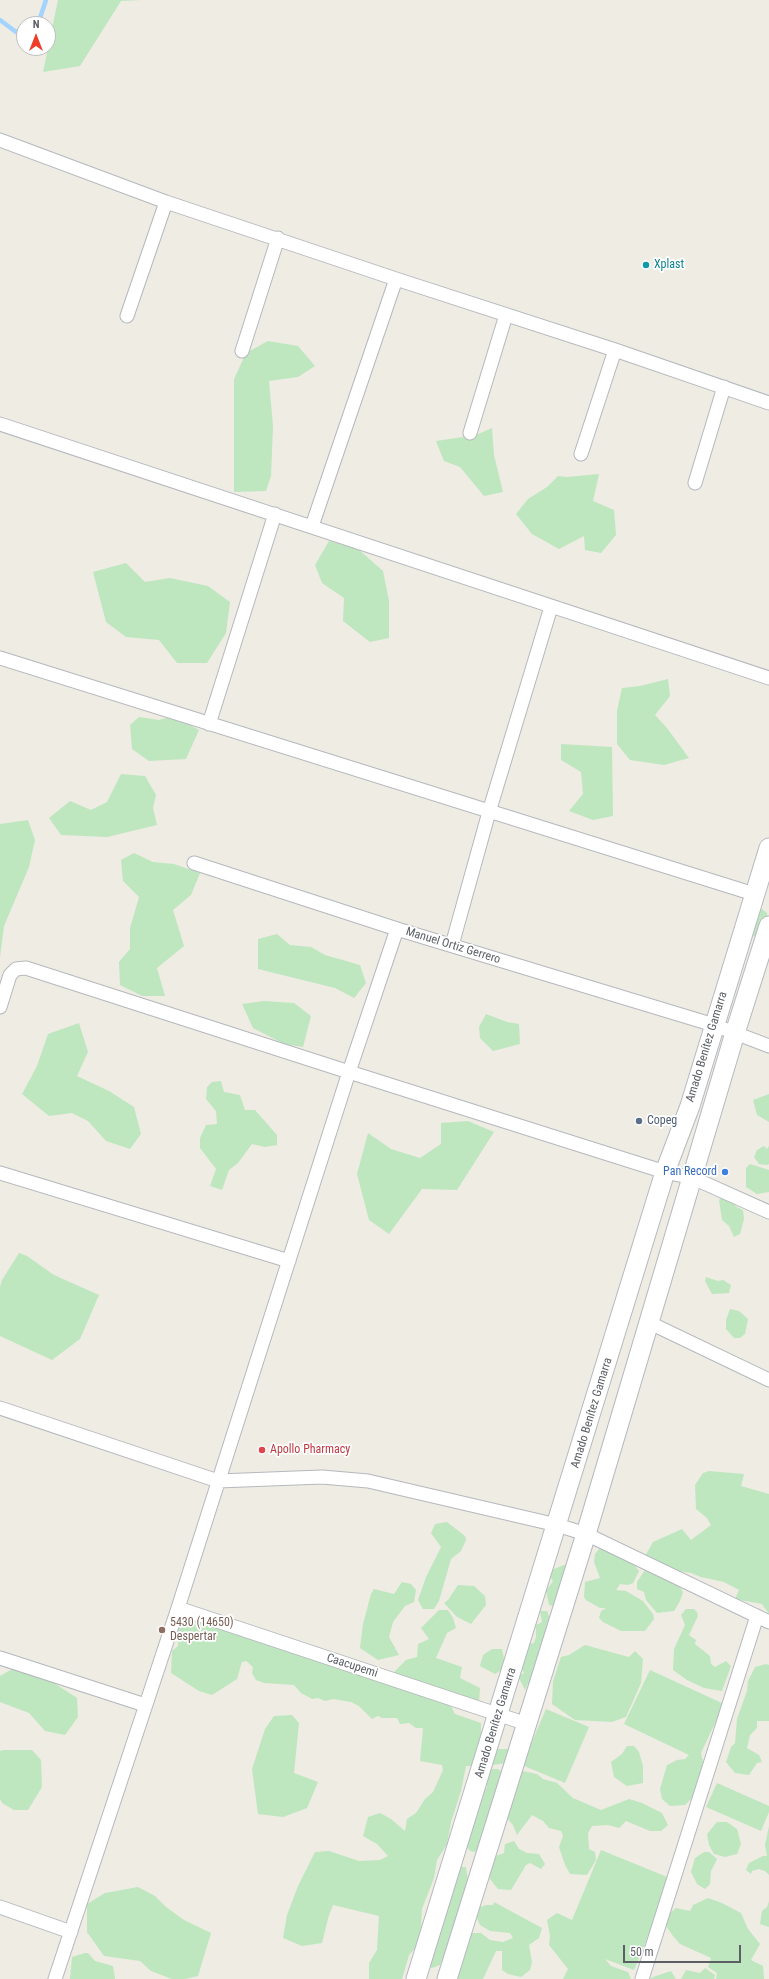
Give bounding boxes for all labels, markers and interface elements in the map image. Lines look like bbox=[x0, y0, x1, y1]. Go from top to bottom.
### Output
north arrow bbox=[16, 16, 56, 56]
text: N bbox=[33, 18, 39, 31]
place label: Xplast bbox=[654, 258, 684, 272]
marker: Xplast bbox=[641, 260, 651, 270]
street label: Manuel Ortiz Gerrero bbox=[404, 925, 502, 967]
street label: Amado Benítez Gamarra bbox=[683, 990, 731, 1104]
place label: Copeg bbox=[647, 1114, 677, 1128]
marker: Copeg bbox=[634, 1116, 644, 1126]
place label: Pan Record bbox=[663, 1165, 717, 1179]
marker: Pan Record bbox=[720, 1167, 730, 1177]
street label: Amado Benítez Gamarra bbox=[568, 1356, 616, 1470]
place label: Apollo Pharmacy bbox=[270, 1443, 350, 1457]
marker: Apollo Pharmacy bbox=[257, 1445, 267, 1455]
place label: 5430 (14650) Despertar bbox=[170, 1616, 234, 1644]
marker: 5430 (14650) Despertar bbox=[157, 1625, 167, 1635]
street label: Caacupemi bbox=[325, 1651, 379, 1681]
street label: Amado Benítez Gamarra bbox=[472, 1666, 520, 1780]
scale bar bbox=[625, 1937, 743, 1963]
text: 50 m bbox=[630, 1945, 654, 1959]

